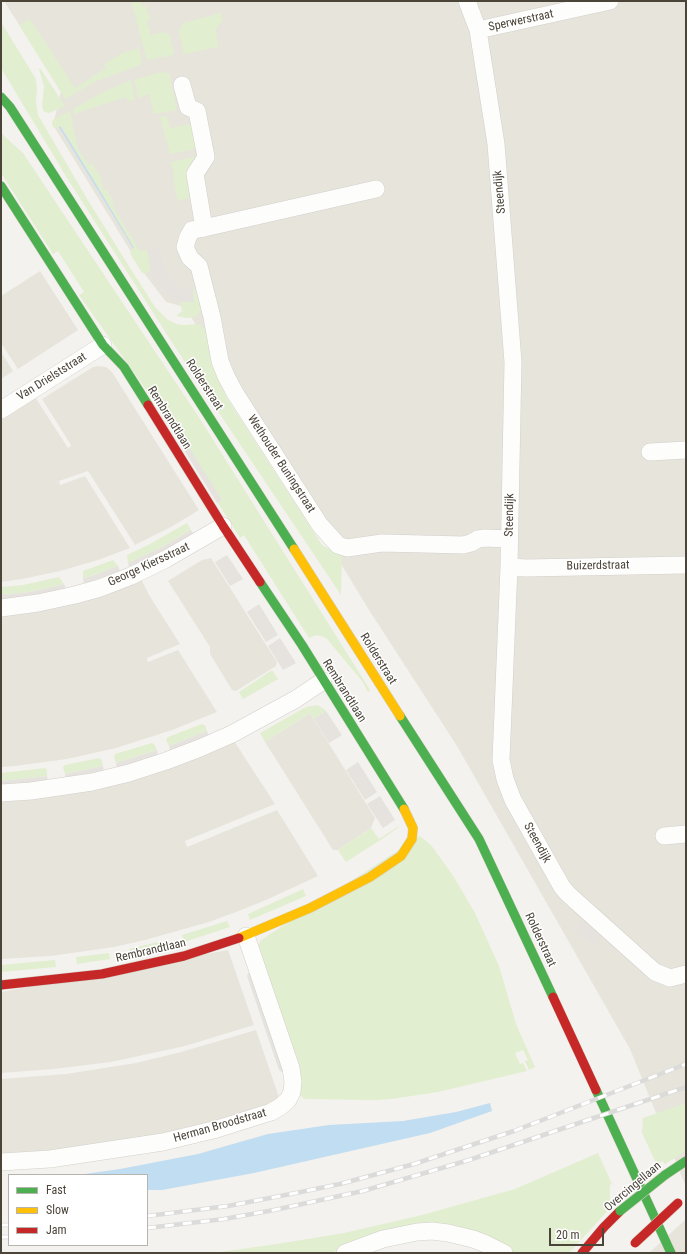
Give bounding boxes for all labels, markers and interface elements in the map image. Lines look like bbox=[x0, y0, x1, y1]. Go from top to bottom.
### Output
street label: Sperwerstraat bbox=[487, 7, 555, 35]
street label: Steendijk bbox=[491, 170, 509, 214]
street label: Van Drielststraat bbox=[15, 350, 89, 404]
street label: Rolderstraat bbox=[182, 357, 226, 413]
street label: Rembrandtlaan bbox=[144, 384, 194, 452]
street label: Wethouder Buningstraat bbox=[244, 412, 318, 516]
street label: Steendijk bbox=[502, 493, 518, 537]
street label: George Kiersstraat bbox=[106, 540, 192, 590]
street label: Buizerdstraat bbox=[566, 558, 630, 574]
street label: Rolderstraat bbox=[357, 631, 399, 687]
street label: Rembrandtlaan bbox=[319, 657, 369, 725]
street label: Steendijk bbox=[520, 820, 554, 866]
street label: Rolderstraat bbox=[521, 911, 559, 969]
street label: Rembrandtlaan bbox=[115, 936, 187, 966]
street label: Herman Broodstraat bbox=[172, 1106, 268, 1146]
street label: Overcingellaan bbox=[602, 1159, 664, 1215]
legend bbox=[8, 1174, 148, 1246]
text: Fast bbox=[46, 1183, 66, 1197]
text: Slow bbox=[46, 1203, 69, 1217]
scale bar bbox=[551, 1220, 606, 1246]
text: Jam bbox=[46, 1223, 67, 1237]
text: 20 m bbox=[556, 1228, 580, 1242]

